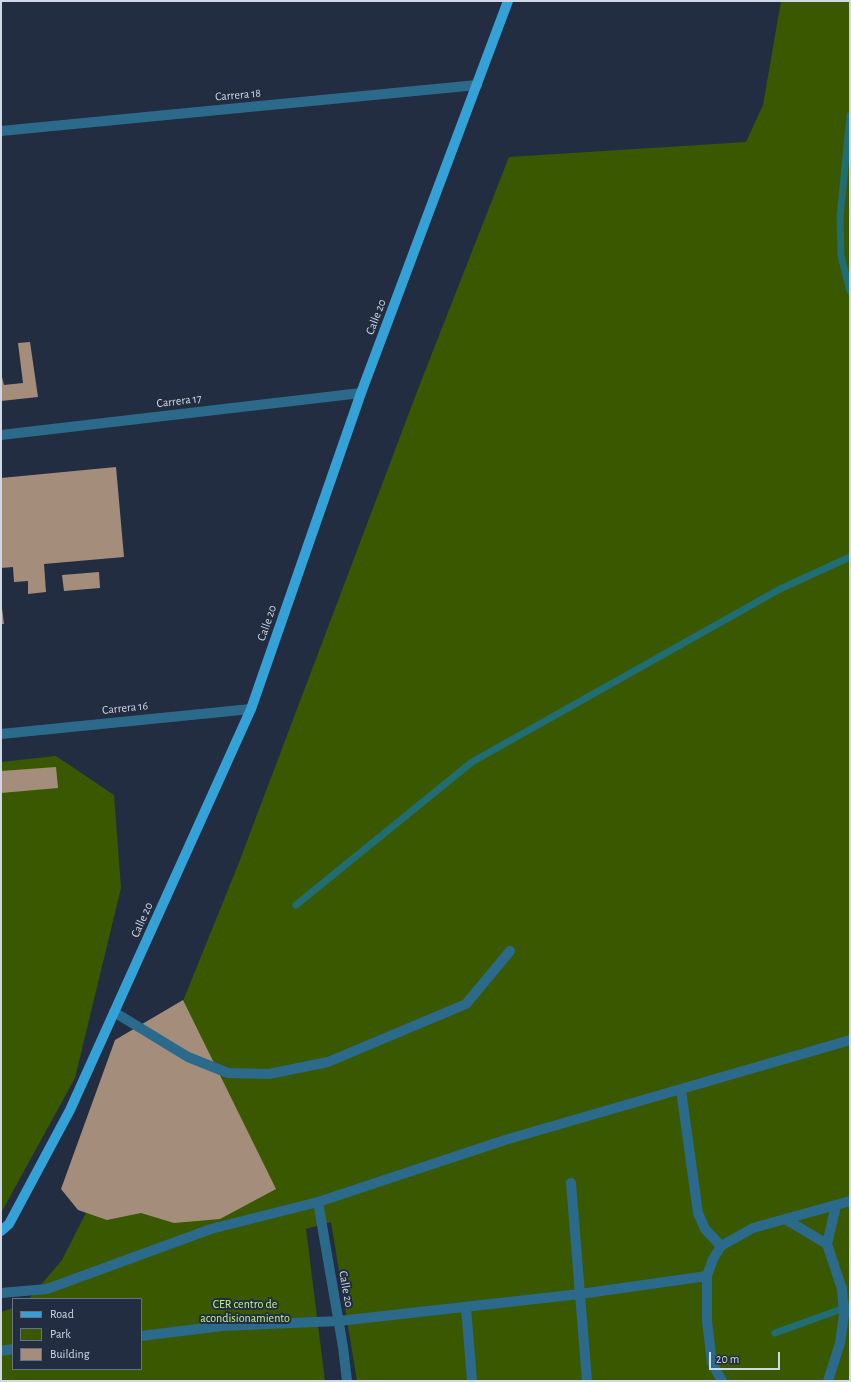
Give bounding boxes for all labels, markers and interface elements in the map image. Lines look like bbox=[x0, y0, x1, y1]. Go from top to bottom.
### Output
street label: Carrera 18 bbox=[214, 86, 262, 104]
street label: Calle 20 bbox=[363, 297, 389, 337]
street label: Carrera 17 bbox=[156, 391, 202, 411]
street label: Calle 20 bbox=[254, 603, 280, 643]
street label: Carrera 16 bbox=[101, 698, 149, 718]
street label: Calle 20 bbox=[128, 900, 156, 940]
street label: Calle 20 bbox=[336, 1270, 356, 1308]
park label: CER centro de acondisionamiento bbox=[200, 1297, 290, 1325]
legend bbox=[12, 1298, 142, 1370]
text: Road bbox=[50, 1308, 74, 1320]
text: Park bbox=[50, 1328, 71, 1340]
scale bar bbox=[711, 1344, 782, 1370]
text: Building bbox=[50, 1348, 90, 1360]
text: 20 m bbox=[716, 1353, 739, 1365]

